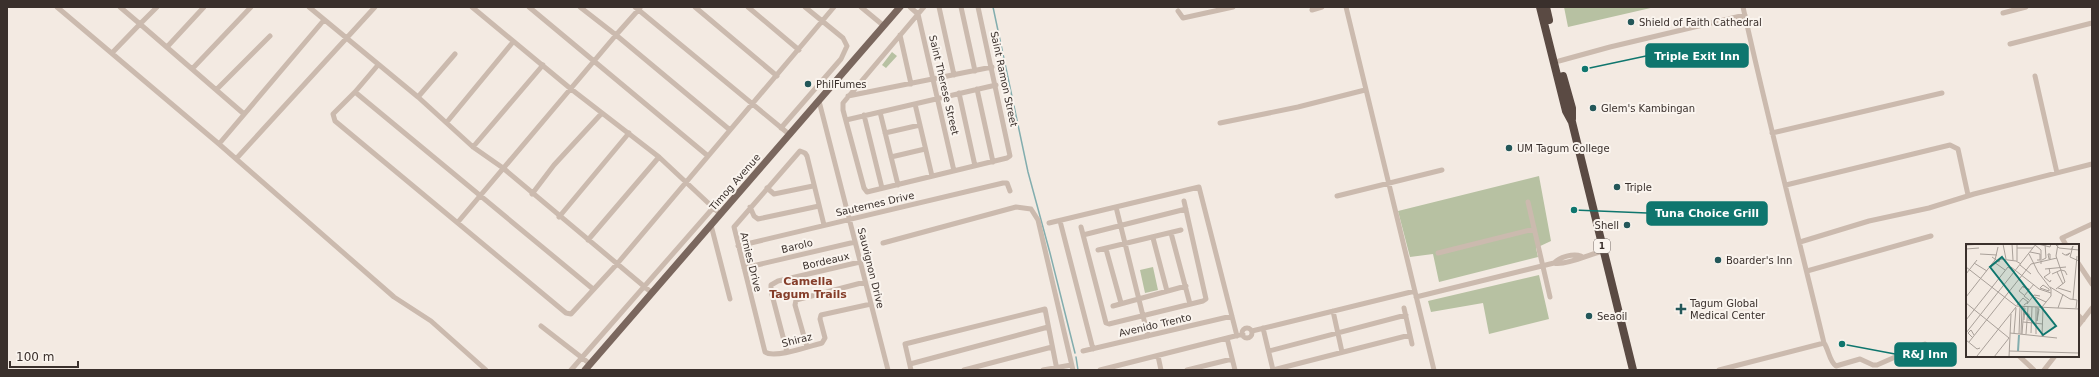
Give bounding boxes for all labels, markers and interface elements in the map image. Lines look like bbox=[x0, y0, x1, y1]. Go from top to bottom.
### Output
marker: Shield of Faith Cathedral bbox=[1626, 17, 1636, 27]
place label: Shield of Faith Cathedral bbox=[1639, 17, 1762, 28]
street label: Saint Ramon Street bbox=[989, 30, 1020, 128]
street label: Saint Therese Street bbox=[927, 34, 961, 136]
callout: Triple Exit Inn bbox=[1646, 44, 1748, 67]
text: Triple Exit Inn bbox=[1654, 50, 1740, 63]
marker: PhilFumes bbox=[803, 79, 813, 89]
place label: PhilFumes bbox=[816, 79, 867, 90]
marker: Glem's Kambingan bbox=[1588, 103, 1598, 113]
place label: Glem's Kambingan bbox=[1601, 103, 1695, 114]
marker: UM Tagum College bbox=[1504, 143, 1514, 153]
place label: UM Tagum College bbox=[1517, 143, 1610, 154]
street label: Timog Avenue bbox=[707, 152, 762, 213]
marker: Triple bbox=[1612, 182, 1622, 192]
place label: Triple bbox=[1624, 182, 1652, 193]
street label: Sauternes Drive bbox=[835, 190, 915, 218]
callout: Tuna Choice Grill bbox=[1647, 202, 1767, 225]
text: Tuna Choice Grill bbox=[1655, 207, 1759, 220]
place label: Shell bbox=[1595, 220, 1619, 231]
marker: Shell bbox=[1622, 220, 1632, 230]
street label: Sauvignon Drive bbox=[856, 227, 886, 309]
street label: Arnies Drive bbox=[738, 231, 764, 293]
street label: Barolo bbox=[780, 237, 814, 255]
road number: 1 bbox=[1594, 239, 1610, 253]
inset map bbox=[1966, 244, 2079, 357]
street label: Bordeaux bbox=[801, 250, 851, 272]
marker: Boarder's Inn bbox=[1713, 255, 1723, 265]
place label: Boarder's Inn bbox=[1726, 255, 1792, 266]
district label: Camella Tagum Trails bbox=[769, 275, 847, 301]
place label: Tagum Global Medical Center bbox=[1689, 298, 1766, 321]
marker: Tagum Global Medical Center bbox=[1675, 303, 1687, 315]
street label: Avenido Trento bbox=[1118, 311, 1192, 339]
marker: Seaoil bbox=[1584, 311, 1594, 321]
place label: Seaoil bbox=[1597, 311, 1627, 322]
street label: Shiraz bbox=[781, 331, 813, 349]
scale bar bbox=[10, 343, 78, 369]
callout: R&J Inn bbox=[1895, 343, 1956, 366]
text: R&J Inn bbox=[1902, 348, 1948, 361]
text: 100 m bbox=[16, 350, 54, 364]

